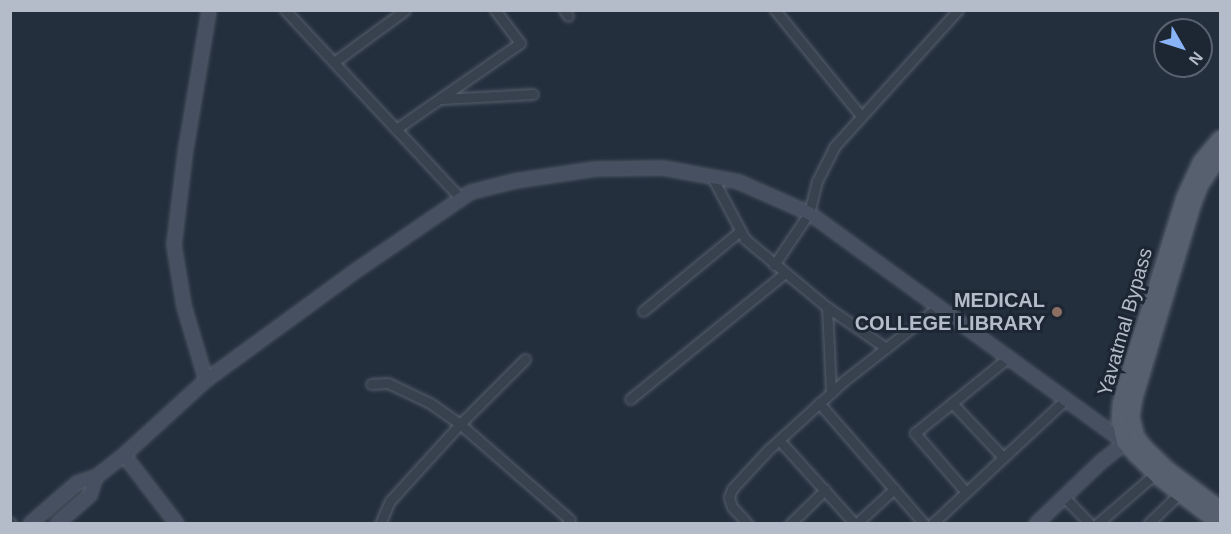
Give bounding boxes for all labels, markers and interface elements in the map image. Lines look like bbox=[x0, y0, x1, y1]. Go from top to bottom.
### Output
north arrow bbox=[1153, 18, 1213, 78]
text: N bbox=[1186, 49, 1206, 68]
street label: Yavatmal Bypass bbox=[1092, 245, 1158, 399]
place label: MEDICAL COLLEGE LIBRARY bbox=[855, 288, 1045, 335]
marker: MEDICAL COLLEGE LIBRARY bbox=[1050, 305, 1064, 319]

